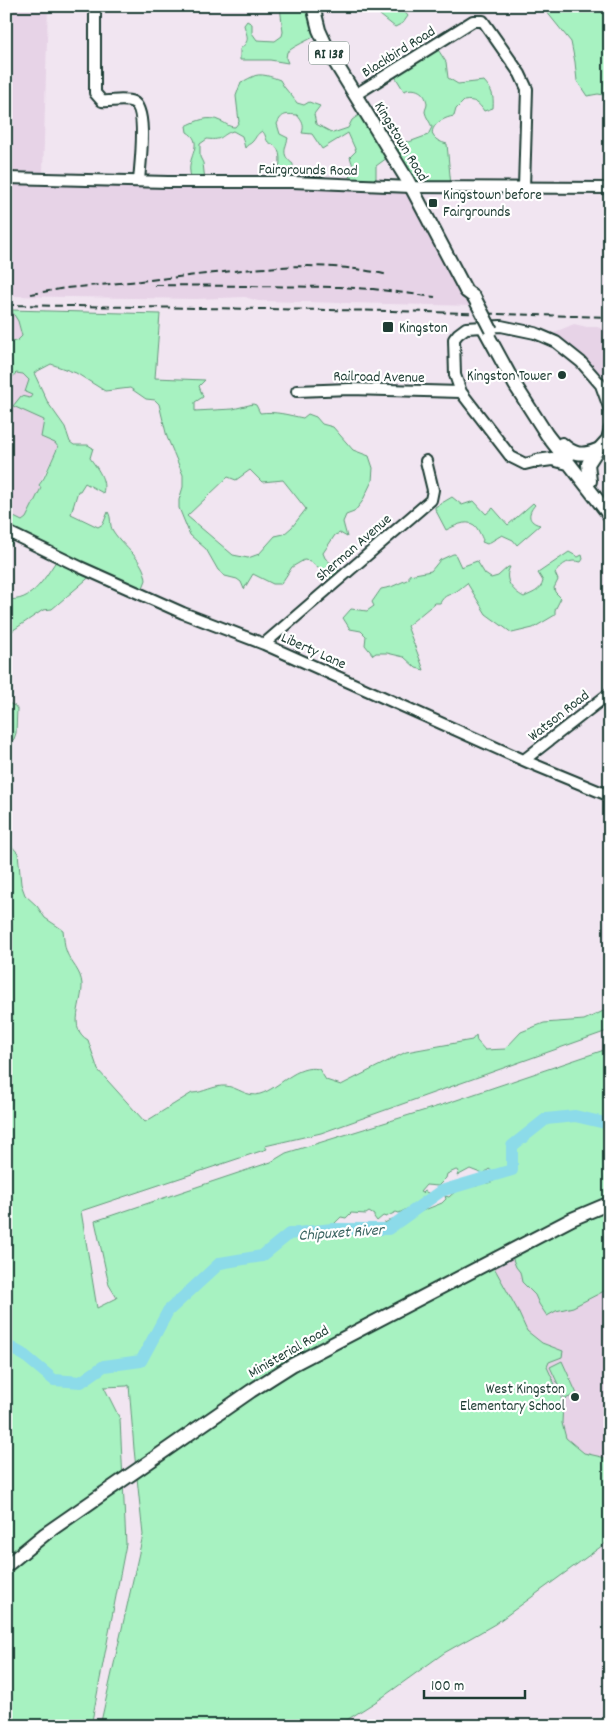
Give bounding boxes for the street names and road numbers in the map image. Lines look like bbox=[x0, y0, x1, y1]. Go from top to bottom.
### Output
street label: Blackbird Road bbox=[358, 21, 440, 84]
road number: RI 138 bbox=[309, 42, 349, 64]
street label: Kingstown Road bbox=[368, 98, 433, 186]
street label: Fairgrounds Road bbox=[258, 159, 358, 183]
street label: Railroad Avenue bbox=[333, 366, 425, 390]
street label: Sherman Avenue bbox=[311, 509, 397, 588]
street label: Liberty Lane bbox=[277, 628, 350, 676]
street label: Watson Road bbox=[524, 686, 595, 748]
street label: Ministerial Road bbox=[245, 1321, 333, 1385]

